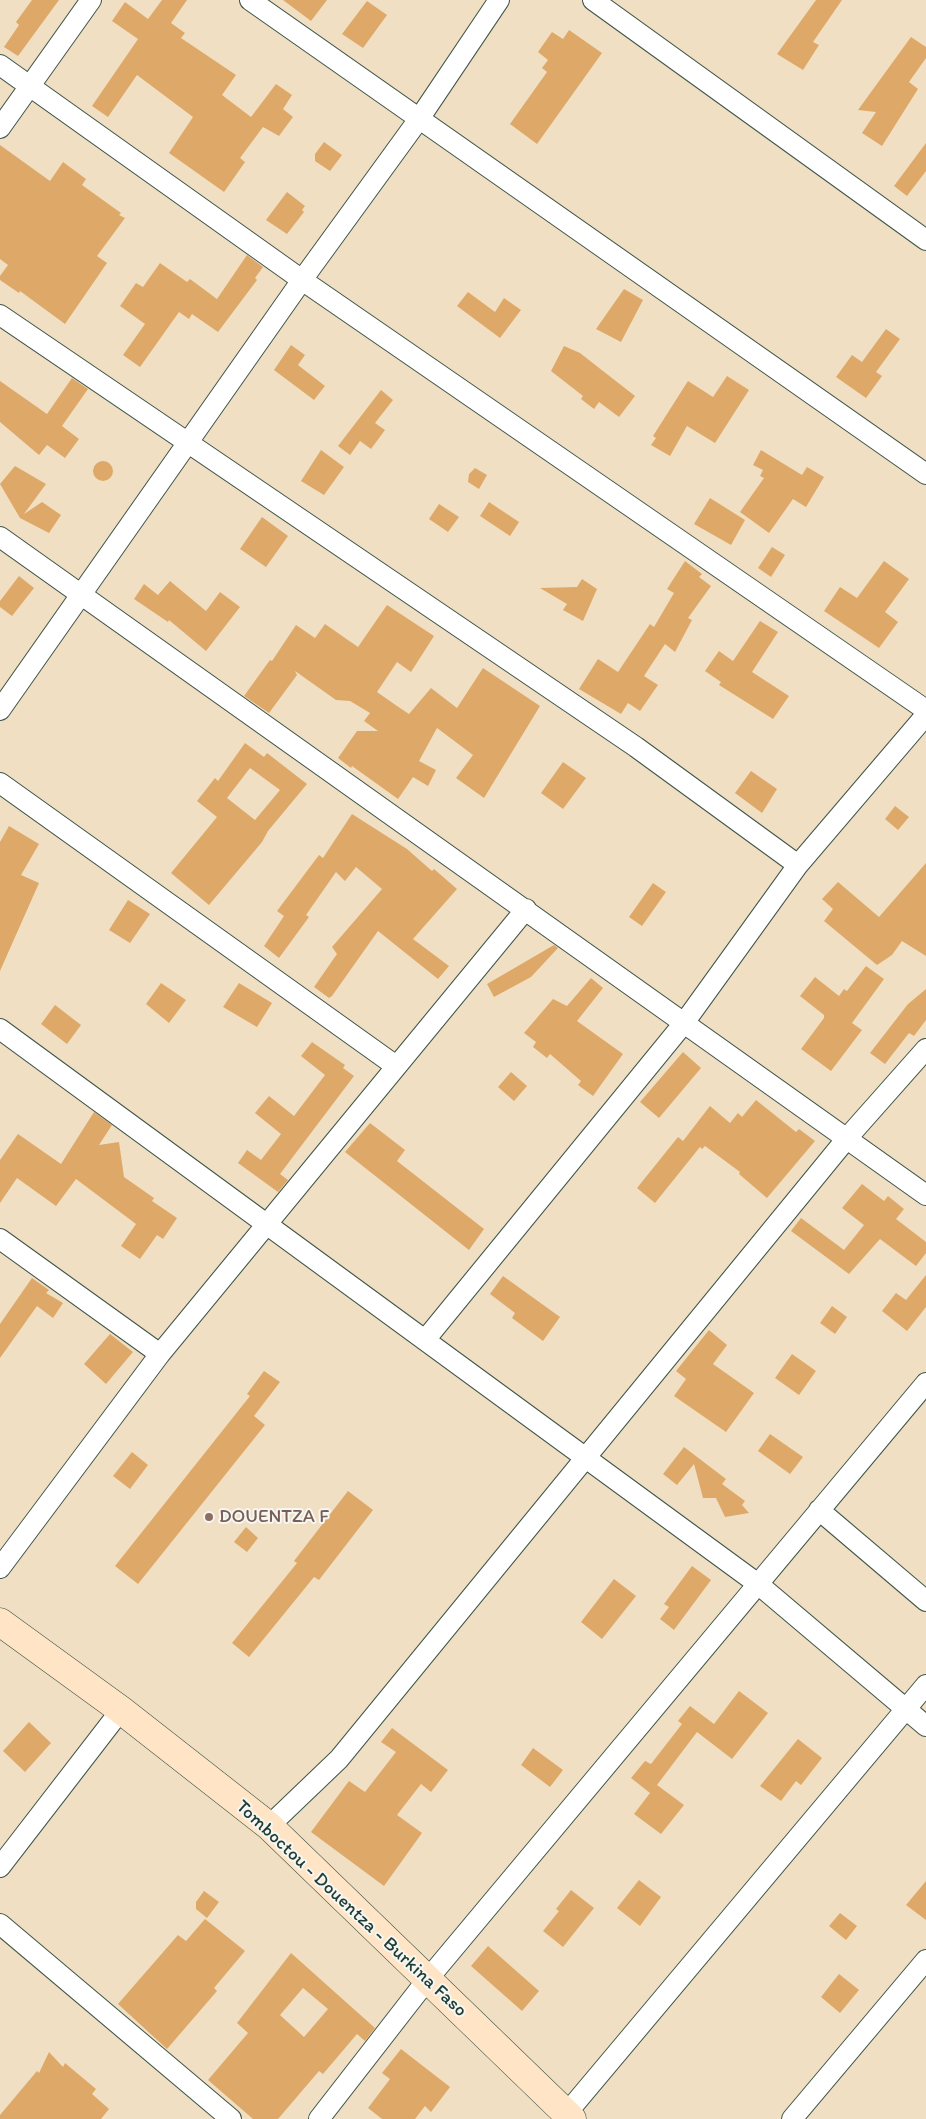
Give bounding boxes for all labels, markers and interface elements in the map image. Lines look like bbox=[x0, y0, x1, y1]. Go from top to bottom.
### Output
place label: DOUENTZA F bbox=[219, 1506, 329, 1528]
marker: DOUENTZA F bbox=[203, 1511, 215, 1523]
street label: Tomboctou - Douentza - Burkina Faso bbox=[231, 1796, 471, 2022]

